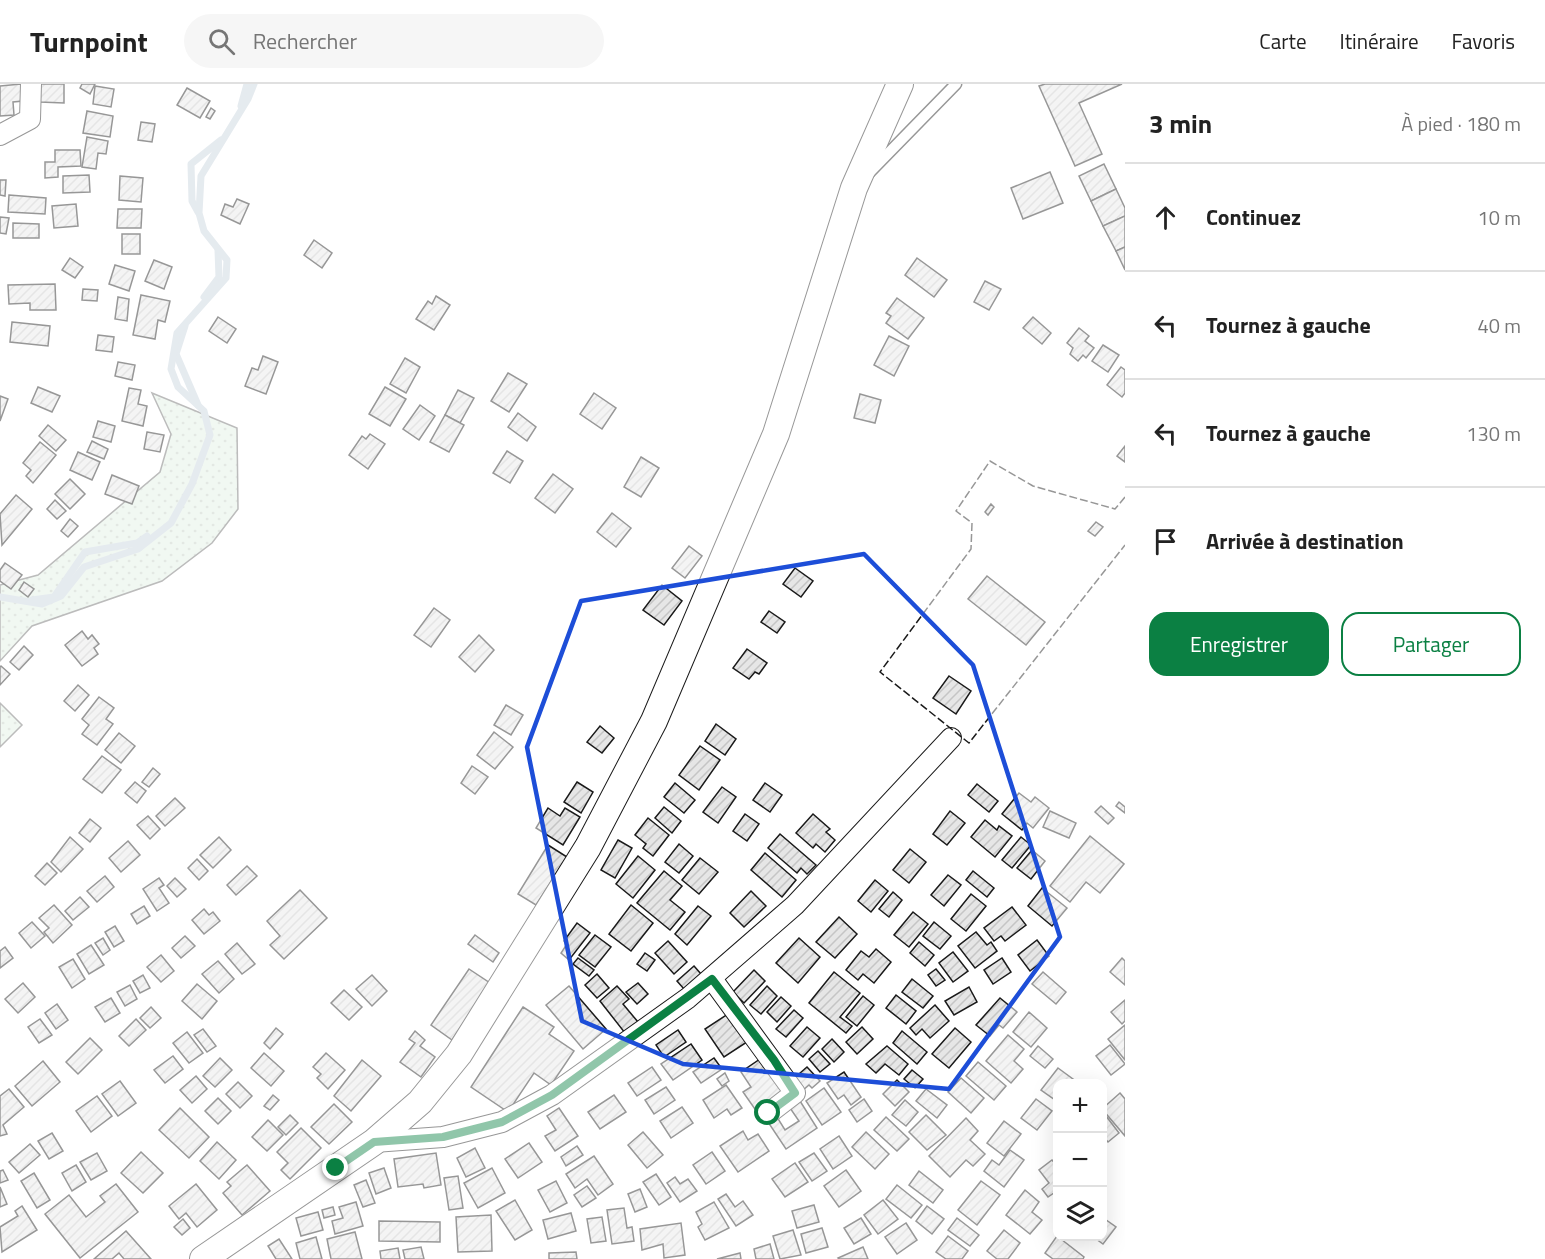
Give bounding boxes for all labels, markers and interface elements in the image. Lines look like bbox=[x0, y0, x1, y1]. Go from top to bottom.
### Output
search box bbox=[184, 14, 604, 68]
text: Turnpoint bbox=[30, 20, 148, 63]
text: Rechercher bbox=[253, 24, 357, 58]
icon: search bbox=[205, 25, 238, 58]
text: Carte bbox=[1259, 25, 1307, 57]
text: Itinéraire bbox=[1340, 25, 1419, 57]
text: Favoris bbox=[1452, 25, 1515, 57]
text: 3 min bbox=[1149, 104, 1212, 143]
text: À pied · 180 m bbox=[1401, 108, 1521, 139]
text: Continuez bbox=[1206, 200, 1301, 234]
icon: ahead bbox=[1149, 201, 1182, 234]
text: 10 m bbox=[1477, 202, 1521, 233]
text: Tournez à gauche bbox=[1206, 308, 1371, 342]
icon: left bbox=[1149, 309, 1182, 342]
text: 40 m bbox=[1477, 310, 1521, 341]
text: Tournez à gauche bbox=[1206, 416, 1371, 450]
icon: left bbox=[1149, 417, 1182, 450]
text: 130 m bbox=[1466, 418, 1521, 449]
text: Arrivée à destination bbox=[1206, 524, 1404, 558]
icon: arrive bbox=[1149, 525, 1182, 558]
button: Enregistrer bbox=[1149, 612, 1329, 676]
button: Partager bbox=[1341, 612, 1521, 676]
map controls bbox=[1053, 1079, 1107, 1241]
button: + bbox=[1053, 1079, 1107, 1133]
route start bbox=[754, 1099, 780, 1125]
button: − bbox=[1053, 1133, 1107, 1187]
route end bbox=[322, 1154, 348, 1180]
button: layers bbox=[1053, 1187, 1107, 1241]

